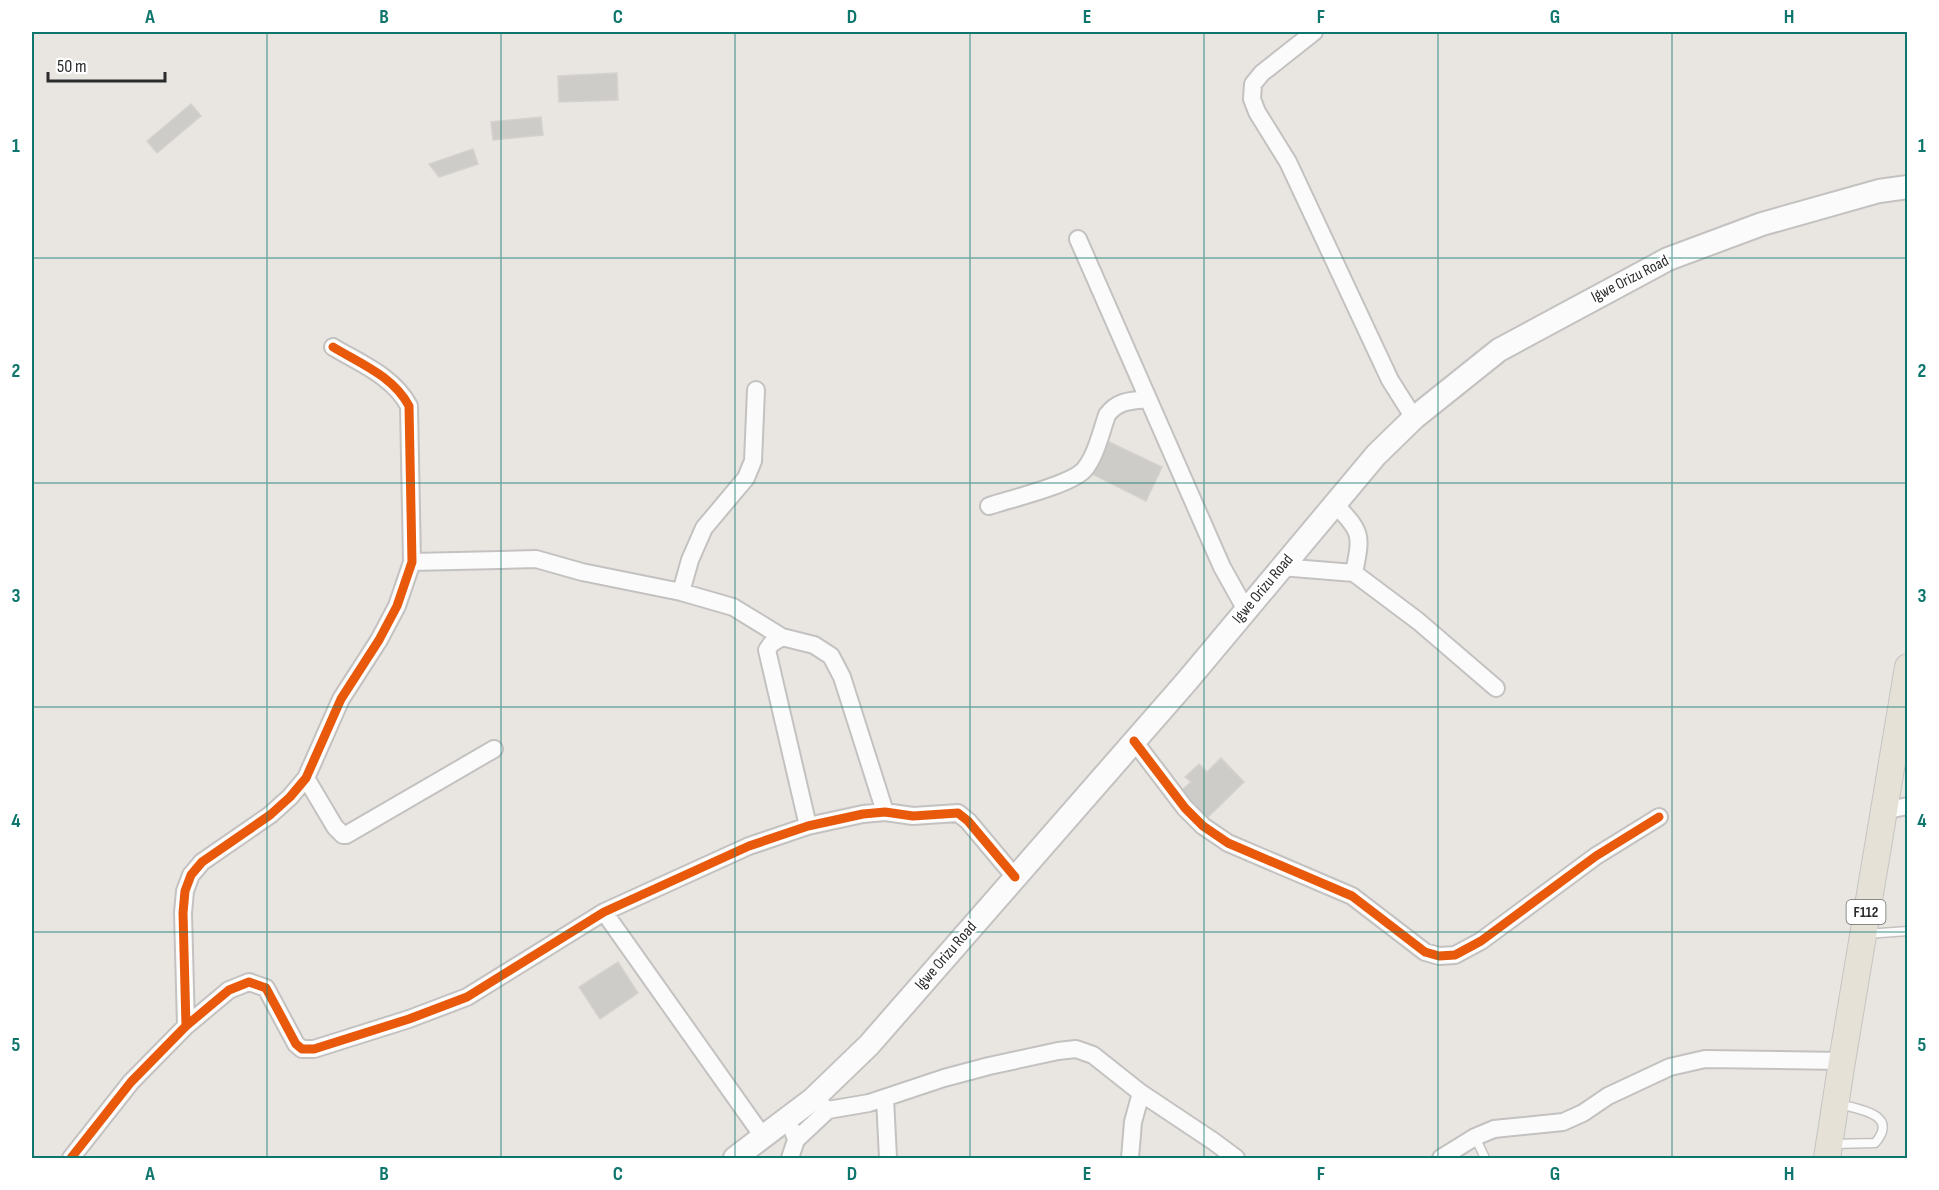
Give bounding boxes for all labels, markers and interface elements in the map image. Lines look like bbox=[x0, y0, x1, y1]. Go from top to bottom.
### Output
text: A bbox=[144, 5, 155, 29]
text: B bbox=[379, 5, 389, 29]
text: C bbox=[613, 5, 623, 29]
text: D bbox=[847, 5, 857, 29]
text: E bbox=[1083, 5, 1091, 29]
text: F bbox=[1317, 5, 1325, 29]
text: G bbox=[1550, 5, 1560, 29]
text: H bbox=[1784, 5, 1794, 29]
scale bar bbox=[48, 45, 165, 83]
text: 50 m bbox=[57, 56, 87, 77]
text: 1 bbox=[12, 134, 20, 158]
text: 1 bbox=[1918, 134, 1926, 158]
street label: Igwe Orizu Road bbox=[1588, 251, 1672, 307]
text: 2 bbox=[12, 359, 20, 383]
text: 2 bbox=[1918, 359, 1926, 383]
street label: Igwe Orizu Road bbox=[1229, 551, 1297, 627]
text: 3 bbox=[12, 584, 21, 608]
text: 3 bbox=[1918, 584, 1927, 608]
text: 4 bbox=[11, 809, 21, 833]
text: 4 bbox=[1917, 809, 1927, 833]
road number: F112 bbox=[1846, 900, 1886, 924]
street label: Igwe Orizu Road bbox=[911, 918, 981, 994]
text: 5 bbox=[12, 1033, 21, 1057]
text: 5 bbox=[1918, 1033, 1927, 1057]
text: A bbox=[144, 1162, 155, 1186]
text: B bbox=[379, 1162, 389, 1186]
text: C bbox=[613, 1162, 623, 1186]
text: D bbox=[847, 1162, 857, 1186]
text: E bbox=[1083, 1162, 1091, 1186]
text: F bbox=[1317, 1162, 1325, 1186]
text: G bbox=[1550, 1162, 1560, 1186]
text: H bbox=[1784, 1162, 1794, 1186]

